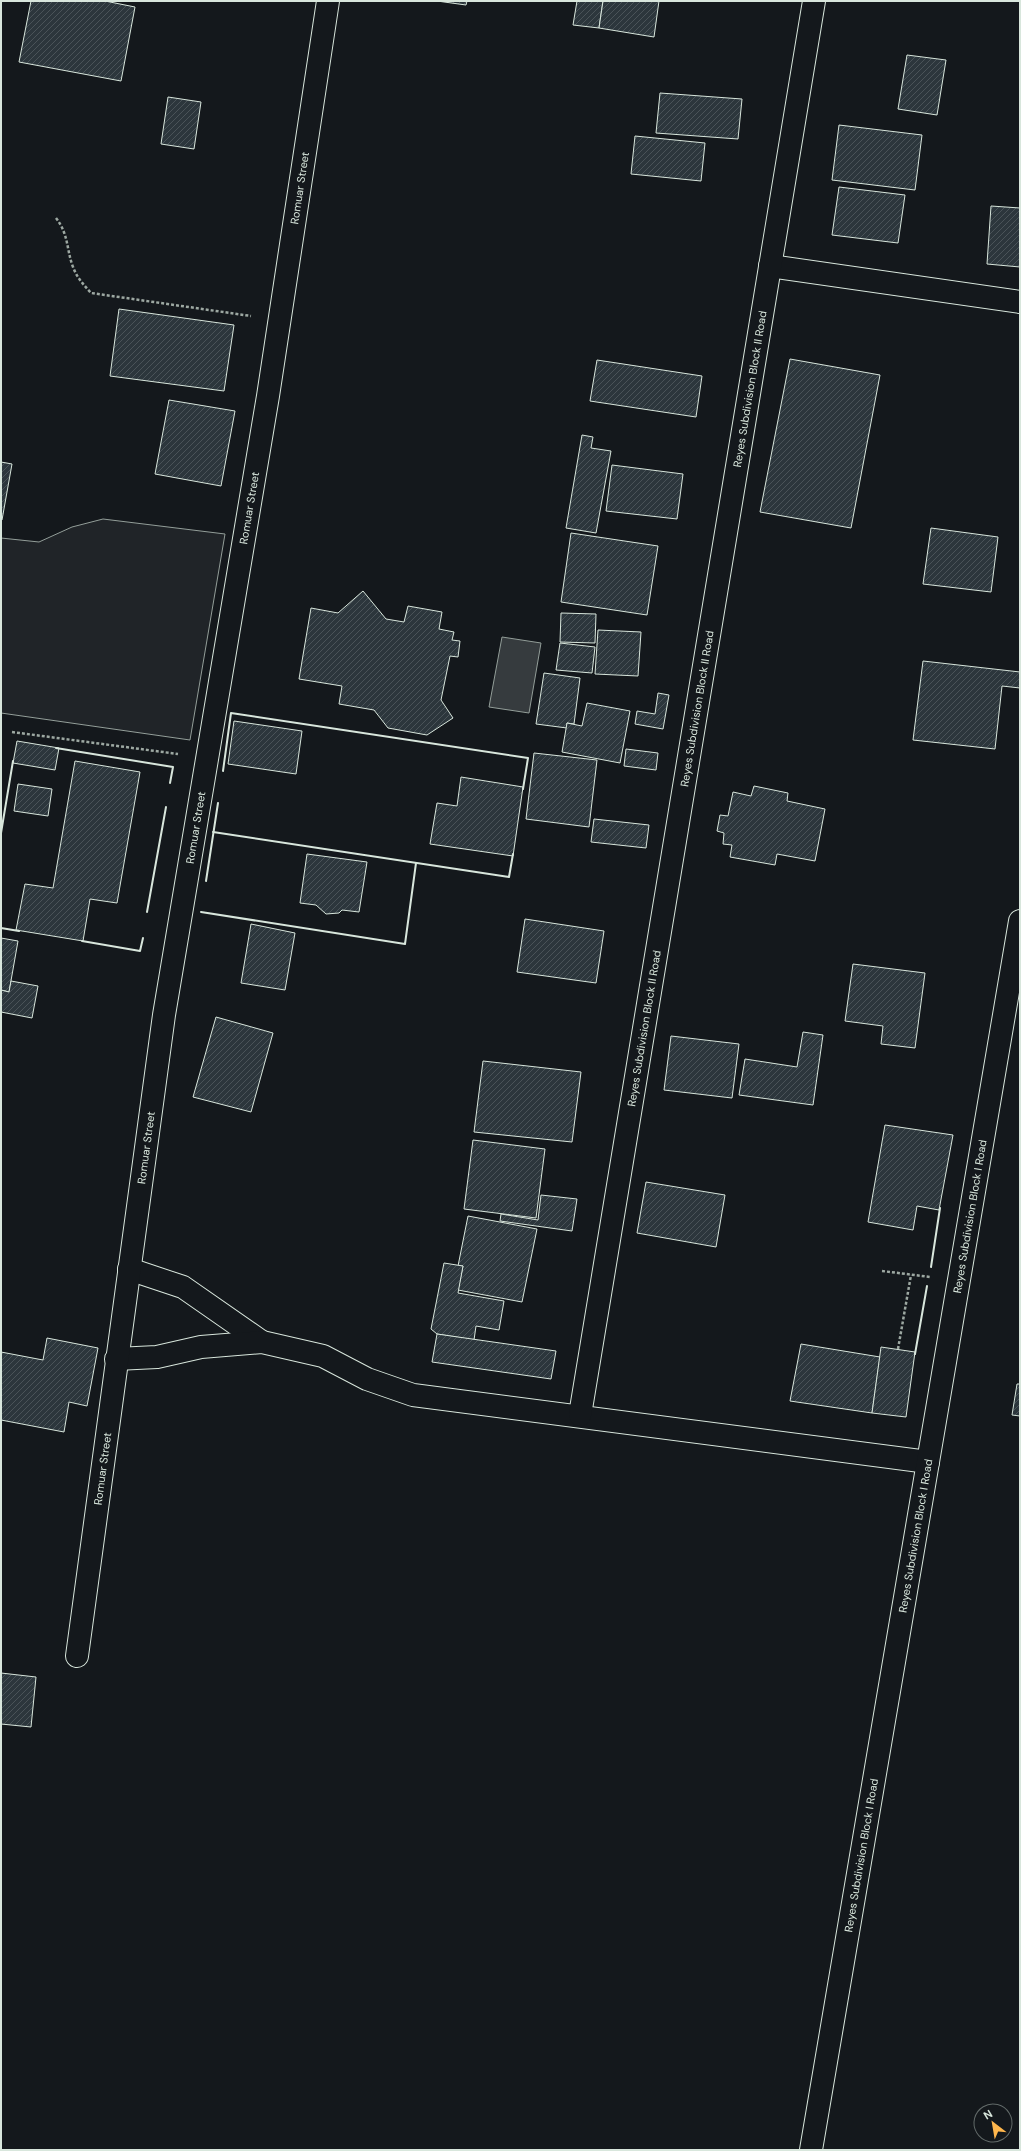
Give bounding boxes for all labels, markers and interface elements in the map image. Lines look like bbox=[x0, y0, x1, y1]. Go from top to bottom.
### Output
street label: Romuar Street bbox=[287, 151, 312, 225]
street label: Reyes Subdivision Block II Road bbox=[730, 310, 770, 468]
street label: Romuar Street bbox=[236, 471, 262, 545]
street label: Reyes Subdivision Block II Road bbox=[677, 629, 717, 788]
street label: Romuar Street bbox=[183, 790, 208, 865]
street label: Reyes Subdivision Block II Road bbox=[624, 949, 664, 1107]
street label: Romuar Street bbox=[134, 1111, 158, 1185]
street label: Reyes Subdivision Block I Road bbox=[950, 1138, 990, 1294]
street label: Romuar Street bbox=[91, 1432, 114, 1506]
street label: Reyes Subdivision Block I Road bbox=[895, 1458, 935, 1614]
street label: Reyes Subdivision Block I Road bbox=[841, 1777, 881, 1933]
north arrow bbox=[973, 2103, 1013, 2143]
text: N bbox=[981, 2106, 995, 2122]

